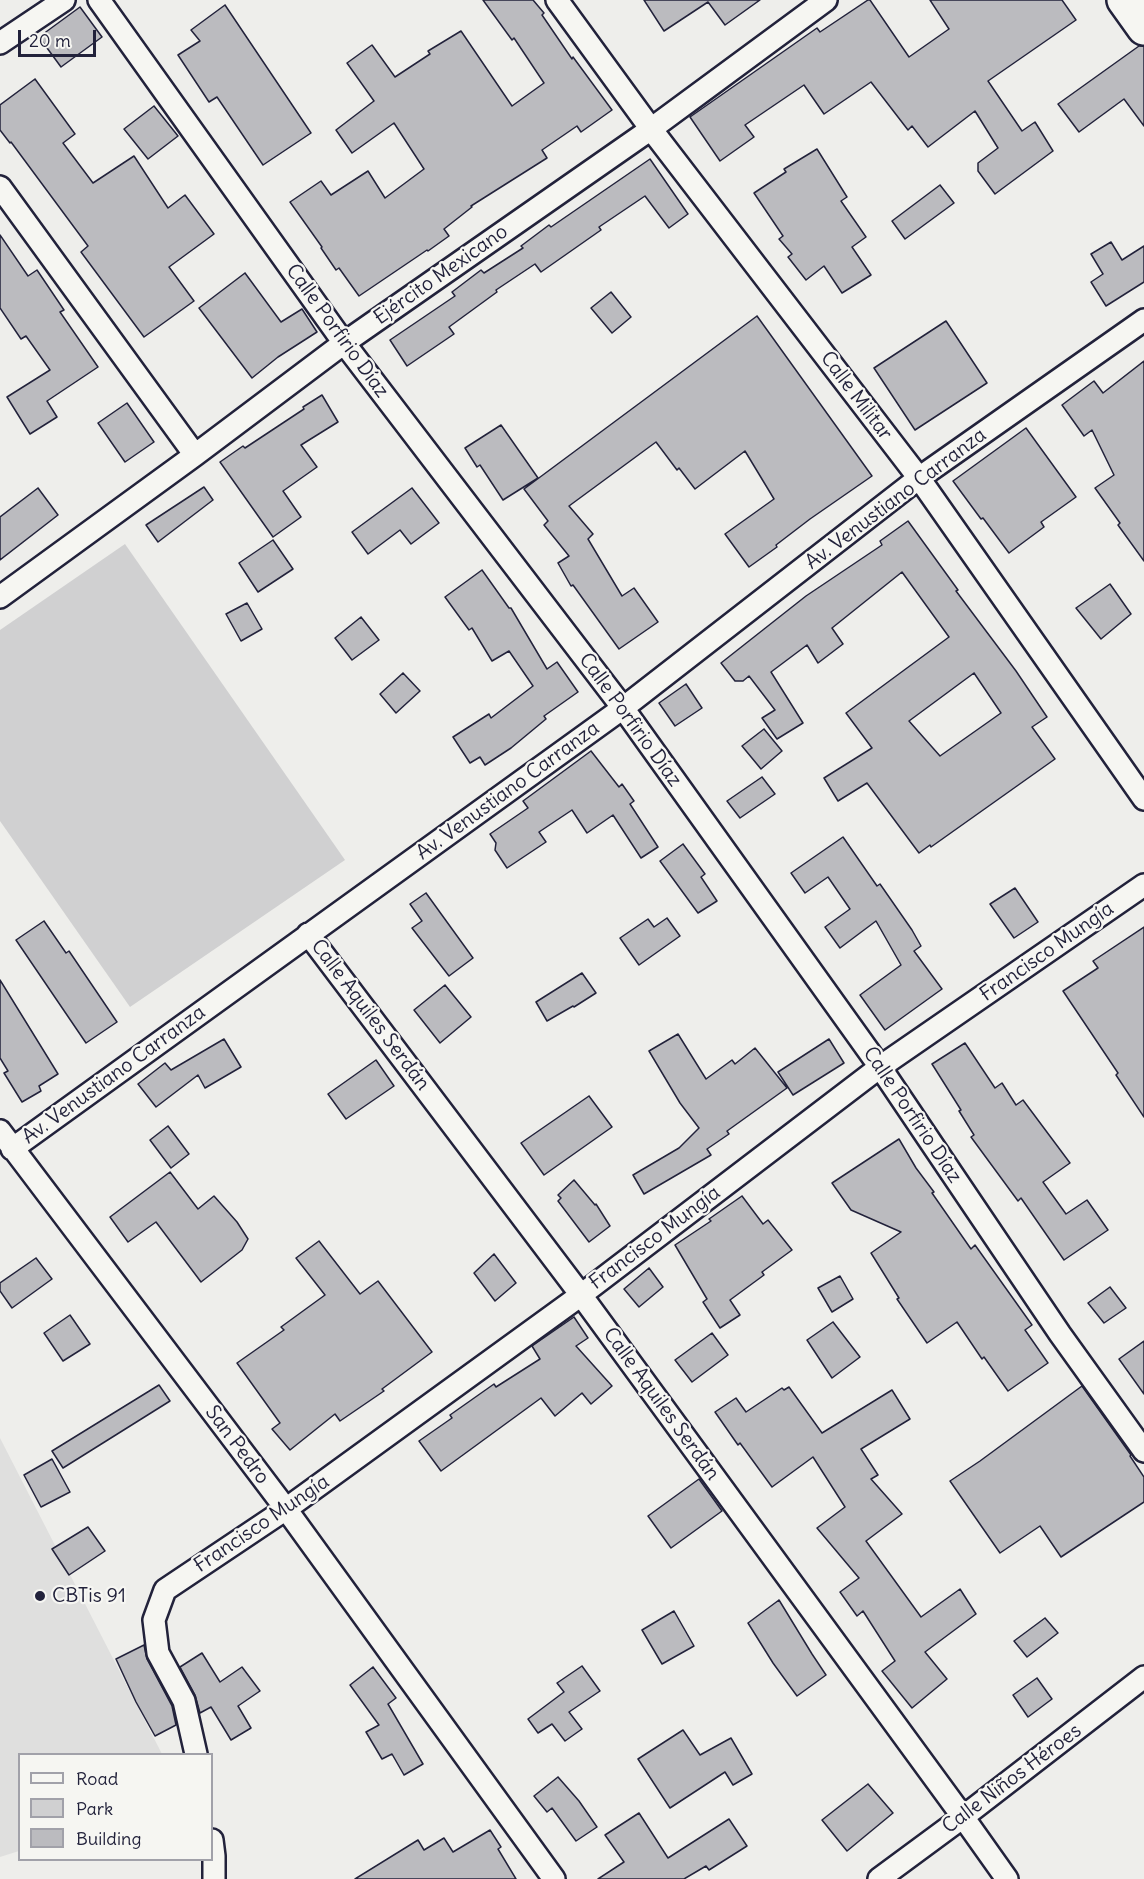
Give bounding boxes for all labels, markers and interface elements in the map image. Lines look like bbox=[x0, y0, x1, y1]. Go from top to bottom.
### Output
scale bar bbox=[21, 18, 99, 56]
text: 20 m bbox=[29, 29, 71, 52]
street label: Ejército Mexicano bbox=[369, 220, 513, 330]
street label: Calle Porfirio Díaz bbox=[280, 260, 394, 402]
street label: Calle Militar bbox=[815, 347, 897, 445]
street label: Av. Venustiano Carranza bbox=[801, 423, 991, 575]
street label: Calle Porfirio Díaz bbox=[573, 649, 687, 791]
street label: Av. Venustiano Carranza bbox=[412, 717, 604, 865]
street label: Francisco Mungía bbox=[976, 897, 1118, 1007]
street label: Calle Aquiles Serdán bbox=[305, 935, 435, 1095]
street label: Av. Venustiano Carranza bbox=[18, 1001, 210, 1149]
street label: Calle Porfirio Díaz bbox=[858, 1042, 966, 1188]
street label: Francisco Mungía bbox=[585, 1181, 725, 1295]
street label: Calle Aquiles Serdán bbox=[598, 1323, 724, 1485]
street label: San Pedro bbox=[200, 1401, 274, 1489]
street label: Francisco Mungía bbox=[190, 1470, 334, 1578]
place label: CBTis 91 bbox=[52, 1584, 126, 1608]
marker: CBTis 91 bbox=[33, 1589, 47, 1603]
street label: Calle Niños Héroes bbox=[938, 1719, 1086, 1839]
legend bbox=[18, 1753, 213, 1861]
text: Road bbox=[76, 1767, 118, 1790]
text: Park bbox=[76, 1797, 113, 1820]
text: Building bbox=[76, 1827, 141, 1850]

